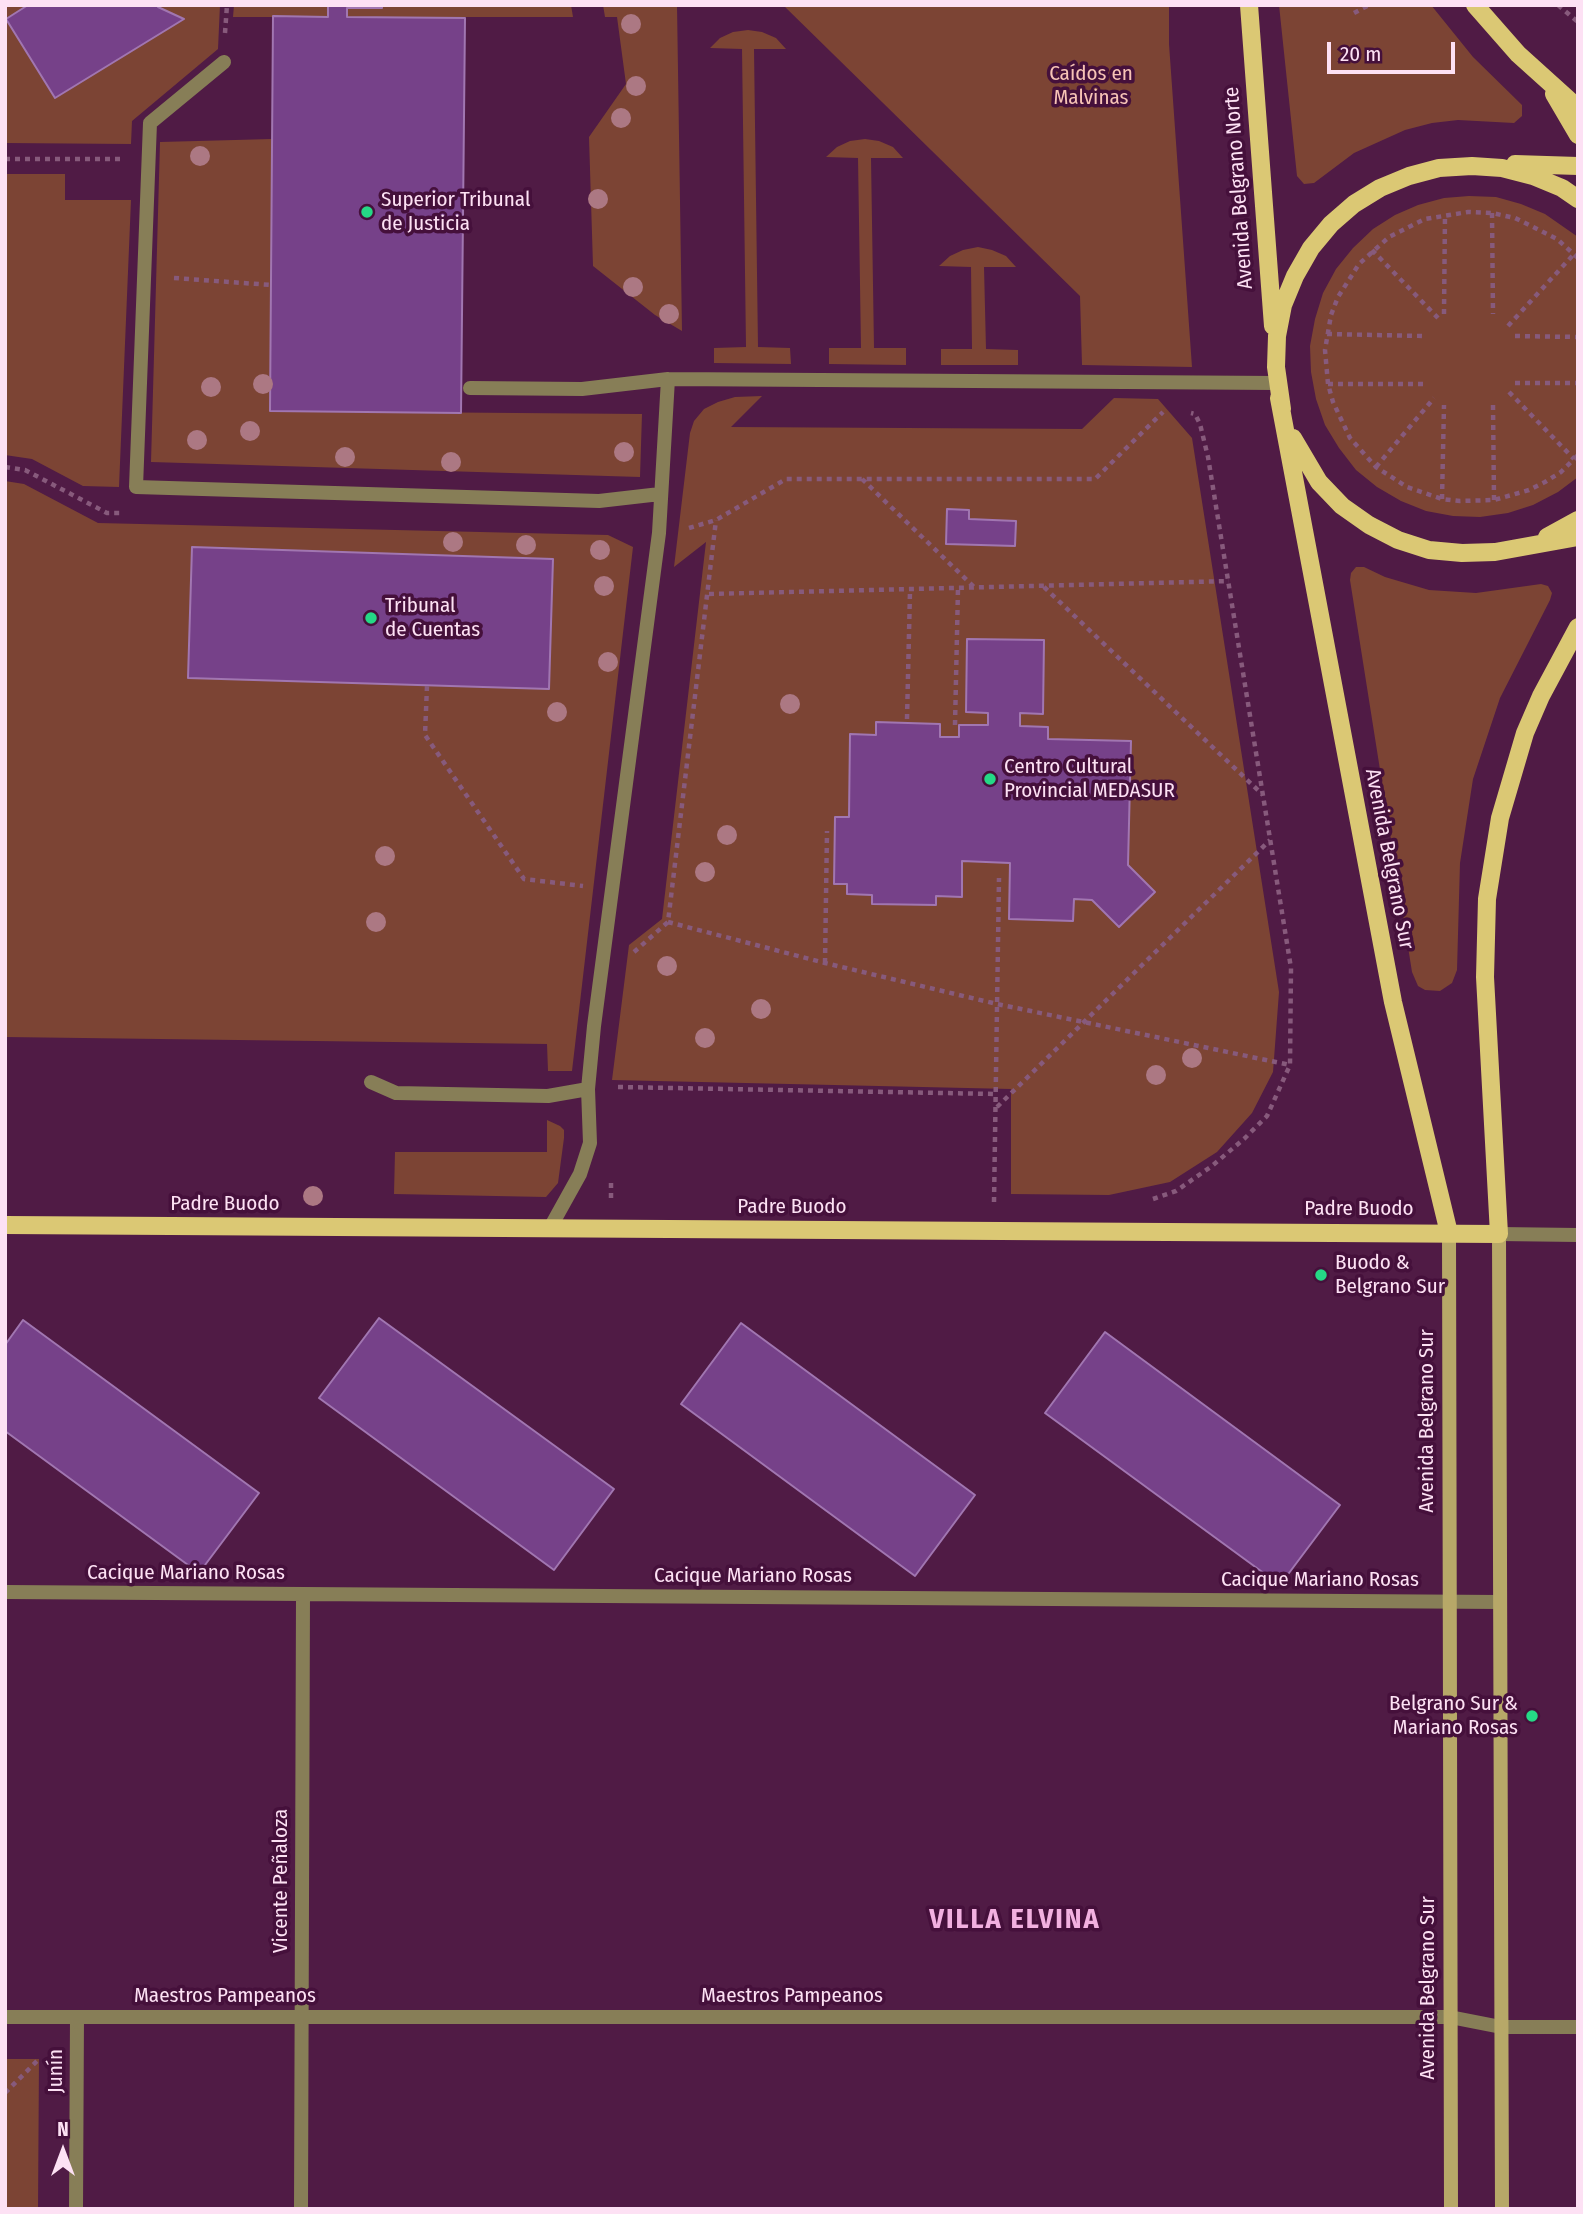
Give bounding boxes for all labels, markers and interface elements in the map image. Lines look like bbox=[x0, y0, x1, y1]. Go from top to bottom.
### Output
scale bar bbox=[1331, 28, 1459, 72]
text: 20 m bbox=[1340, 41, 1381, 67]
park label: Caídos en Malvinas bbox=[1049, 61, 1133, 111]
street label: Avenida Belgrano Norte bbox=[1219, 86, 1259, 290]
place label: Superior Tribunal de Justicia bbox=[381, 187, 530, 237]
marker: Superior Tribunal de Justicia bbox=[359, 204, 375, 220]
place label: Tribunal de Cuentas bbox=[385, 593, 480, 643]
marker: Tribunal de Cuentas bbox=[363, 610, 379, 626]
place label: Centro Cultural Provincial MEDASUR bbox=[1004, 754, 1175, 804]
street label: Avenida Belgrano Sur bbox=[1359, 767, 1419, 951]
marker: Centro Cultural Provincial MEDASUR bbox=[982, 771, 998, 787]
street label: Padre Buodo bbox=[170, 1191, 280, 1217]
street label: Padre Buodo bbox=[737, 1194, 847, 1220]
street label: Padre Buodo bbox=[1304, 1196, 1414, 1222]
place label: Buodo & Belgrano Sur bbox=[1335, 1250, 1445, 1300]
marker: Buodo & Belgrano Sur bbox=[1313, 1267, 1329, 1283]
street label: Avenida Belgrano Sur bbox=[1414, 1329, 1440, 1513]
street label: Cacique Mariano Rosas bbox=[87, 1560, 285, 1586]
street label: Cacique Mariano Rosas bbox=[654, 1563, 852, 1589]
street label: Cacique Mariano Rosas bbox=[1221, 1567, 1419, 1593]
place label: Belgrano Sur & Mariano Rosas bbox=[1389, 1691, 1518, 1741]
marker: Belgrano Sur & Mariano Rosas bbox=[1524, 1708, 1540, 1724]
street label: Vicente Peñaloza bbox=[268, 1809, 294, 1953]
street label: Avenida Belgrano Sur bbox=[1415, 1896, 1441, 2080]
district label: VILLA ELVINA bbox=[931, 1903, 1099, 1937]
street label: Maestros Pampeanos bbox=[134, 1983, 316, 2009]
street label: Maestros Pampeanos bbox=[701, 1983, 883, 2009]
street label: Junín bbox=[43, 2049, 69, 2093]
north arrow bbox=[28, 2116, 98, 2186]
text: N bbox=[57, 2118, 69, 2141]

